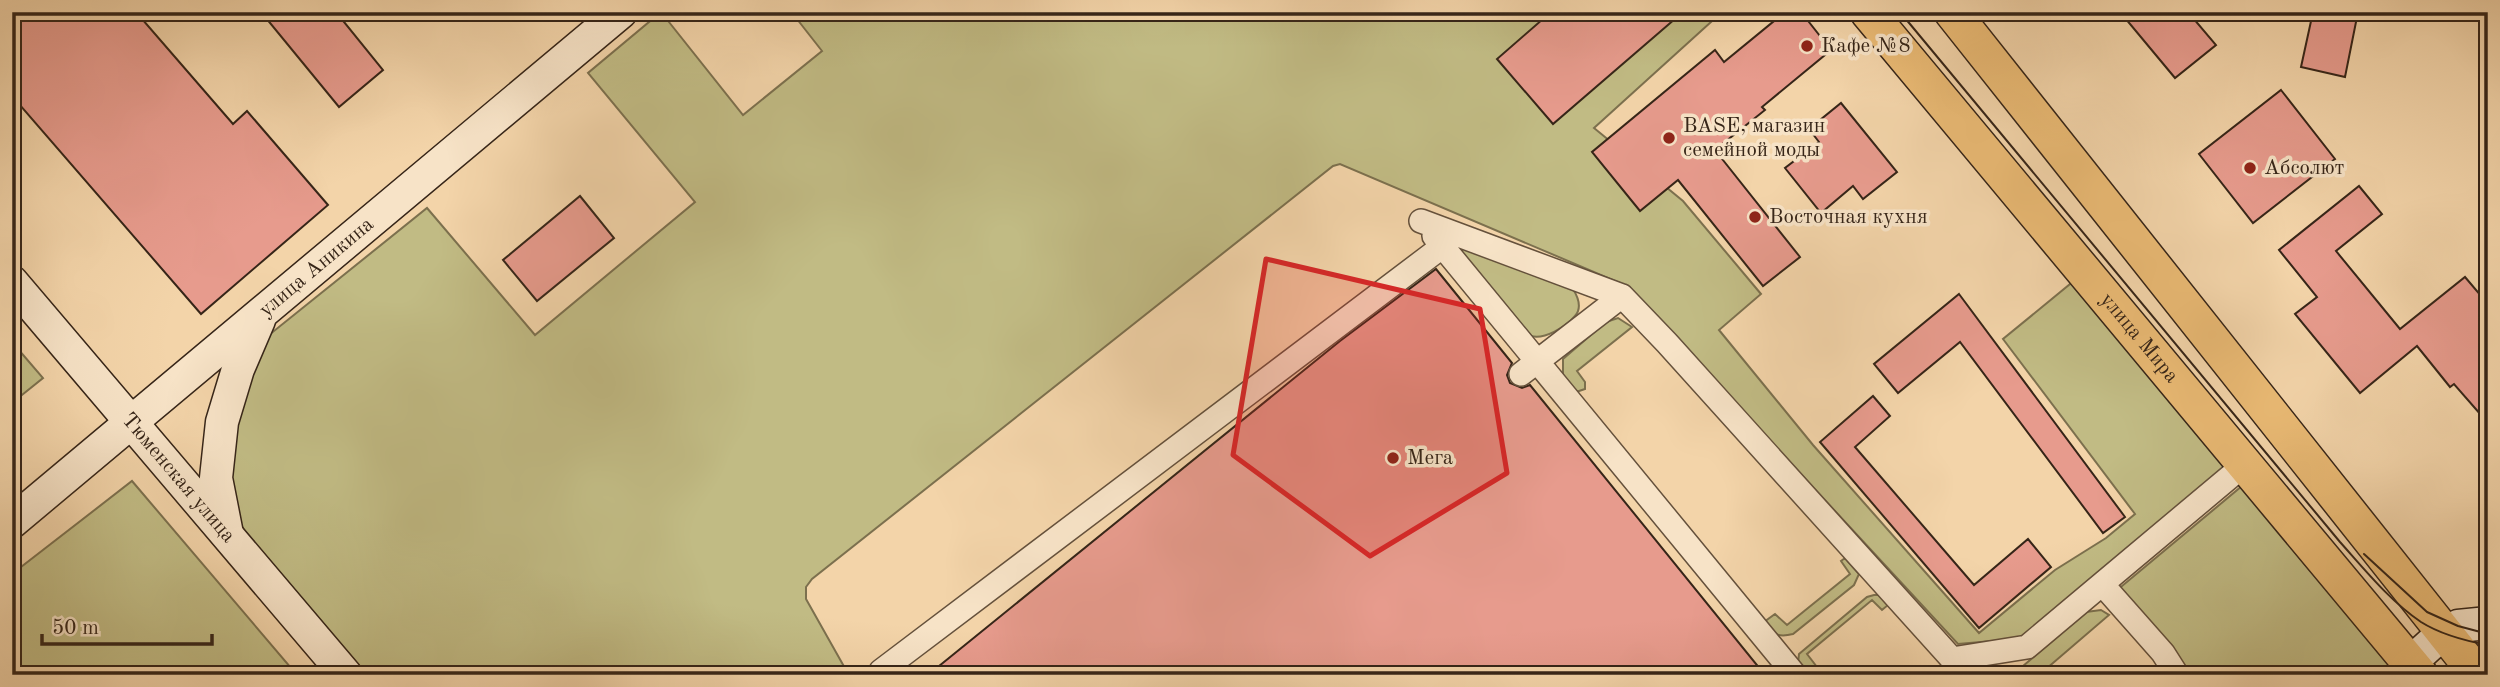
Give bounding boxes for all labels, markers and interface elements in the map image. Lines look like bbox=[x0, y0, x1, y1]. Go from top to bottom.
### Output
place label: Кафе №8 bbox=[1821, 36, 1911, 57]
marker: Кафе №8 bbox=[1799, 38, 1815, 54]
place label: BASE, магазин семейной моды bbox=[1683, 116, 1825, 161]
marker: BASE, магазин семейной моды bbox=[1661, 130, 1677, 146]
place label: Абсолют bbox=[2264, 158, 2345, 179]
marker: Абсолют bbox=[2242, 160, 2258, 176]
place label: Восточная кухня bbox=[1769, 207, 1928, 228]
marker: Восточная кухня bbox=[1747, 209, 1763, 225]
street label: улица Аникина bbox=[255, 213, 378, 321]
street label: улица Мира bbox=[2096, 289, 2183, 387]
street label: Тюменская улица bbox=[118, 409, 239, 547]
place label: Мега bbox=[1407, 448, 1453, 469]
marker: Мега bbox=[1385, 450, 1401, 466]
scale bar bbox=[42, 603, 212, 647]
text: 50 m bbox=[52, 618, 99, 639]

